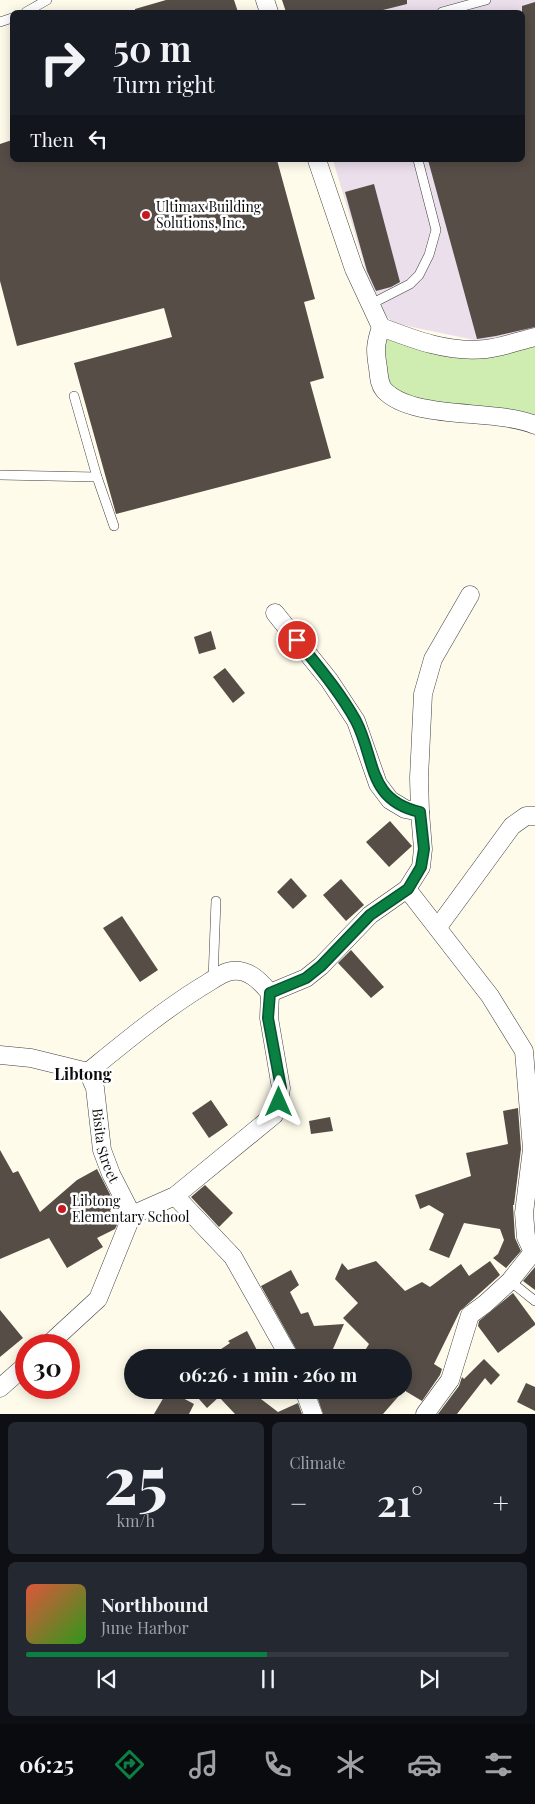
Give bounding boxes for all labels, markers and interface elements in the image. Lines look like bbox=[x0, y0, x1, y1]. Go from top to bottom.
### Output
text: 50 m bbox=[113, 24, 191, 71]
icon: right bbox=[30, 30, 95, 95]
text: Turn right bbox=[113, 69, 215, 99]
icon: left bbox=[84, 125, 112, 153]
text: Then bbox=[30, 126, 74, 152]
place label: Ultimax Building Solutions, Inc. bbox=[156, 197, 262, 232]
marker: Ultimax Building Solutions, Inc. bbox=[140, 209, 152, 221]
pin bbox=[276, 619, 318, 661]
icon: arrive bbox=[283, 626, 311, 654]
district label: Libtong bbox=[54, 1063, 112, 1084]
position arrow bbox=[252, 1075, 304, 1127]
street label: Bisita Street bbox=[88, 1107, 124, 1187]
place label: Libtong Elementary School bbox=[72, 1191, 190, 1226]
marker: Libtong Elementary School bbox=[56, 1203, 68, 1215]
speed limit sign: 30 bbox=[15, 1334, 80, 1399]
text: 06:26 · 1 min · 260 m bbox=[179, 1361, 357, 1387]
text: 25 bbox=[104, 1434, 168, 1520]
text: Climate bbox=[290, 1452, 346, 1473]
text: 21° bbox=[377, 1476, 423, 1527]
text: − bbox=[290, 1484, 308, 1521]
text: + bbox=[493, 1484, 509, 1521]
text: km/h bbox=[117, 1510, 155, 1531]
text: Northbound bbox=[101, 1591, 209, 1617]
text: June Harbor bbox=[101, 1617, 189, 1638]
icon: previous bbox=[93, 1665, 121, 1693]
icon: pause bbox=[254, 1665, 282, 1693]
icon: next bbox=[415, 1665, 443, 1693]
icon: directions bbox=[112, 1747, 147, 1782]
icon: music bbox=[186, 1747, 221, 1782]
icon: phone bbox=[260, 1747, 295, 1782]
icon: climate bbox=[333, 1747, 368, 1782]
icon: car bbox=[407, 1747, 442, 1782]
icon: filters bbox=[481, 1747, 516, 1782]
text: 06:25 bbox=[19, 1749, 74, 1779]

